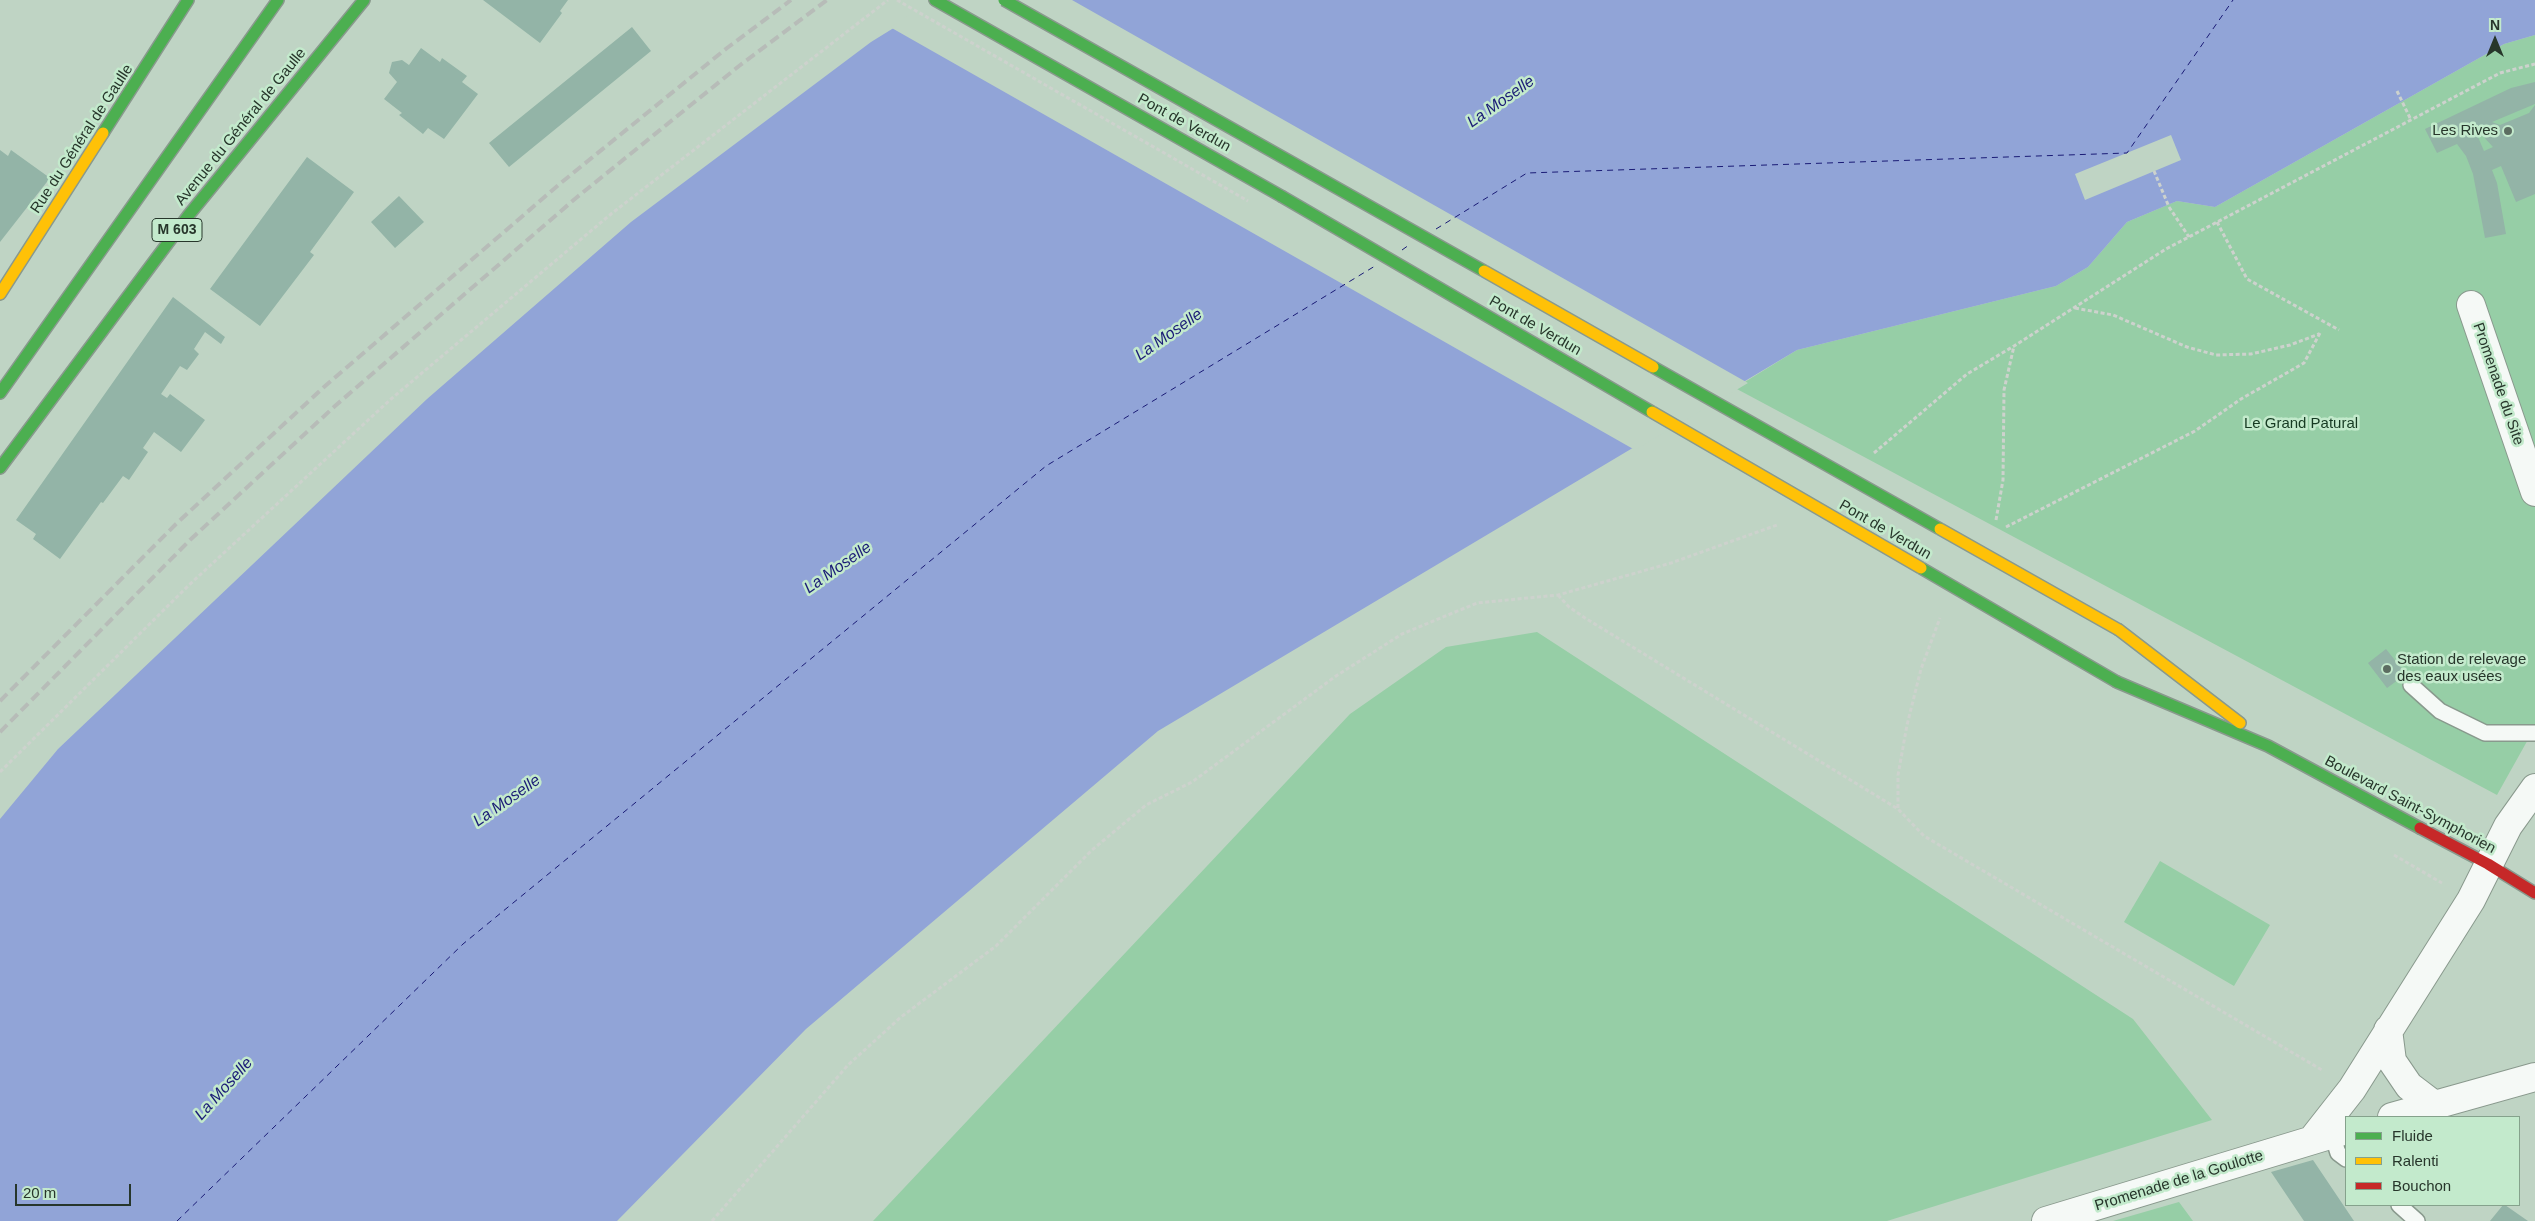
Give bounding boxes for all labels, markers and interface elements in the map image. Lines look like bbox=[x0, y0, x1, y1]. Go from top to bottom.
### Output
north arrow bbox=[2470, 15, 2520, 65]
text: N bbox=[2490, 17, 2500, 33]
street label: Avenue du Général de Gaulle bbox=[172, 45, 310, 209]
street label: Rue du Général de Gaulle bbox=[27, 61, 137, 217]
water label: La Moselle bbox=[1464, 72, 1538, 132]
street label: Pont de Verdun bbox=[1134, 90, 1234, 156]
place label: Les Rives bbox=[2432, 122, 2498, 140]
marker: Les Rives bbox=[2502, 125, 2514, 137]
road number: M 603 bbox=[152, 218, 202, 242]
street label: Pont de Verdun bbox=[1486, 292, 1584, 360]
water label: La Moselle bbox=[1132, 305, 1206, 365]
street label: Promenade du Site bbox=[2469, 320, 2527, 448]
park label: Le Grand Patural bbox=[2244, 415, 2358, 433]
street label: Pont de Verdun bbox=[1836, 496, 1934, 564]
water label: La Moselle bbox=[801, 538, 875, 598]
place label: Station de relevage des eaux usées bbox=[2397, 651, 2526, 686]
marker: Station de relevage des eaux usées bbox=[2381, 663, 2393, 675]
street label: Boulevard Saint-Symphorien bbox=[2321, 752, 2499, 858]
water label: La Moselle bbox=[470, 771, 544, 831]
water label: La Moselle bbox=[191, 1054, 257, 1124]
legend bbox=[2345, 1116, 2520, 1206]
text: Fluide bbox=[2392, 1127, 2433, 1144]
street label: Promenade de la Goulotte bbox=[2093, 1147, 2265, 1215]
text: Ralenti bbox=[2392, 1152, 2439, 1169]
scale bar bbox=[18, 1174, 134, 1206]
text: Bouchon bbox=[2392, 1177, 2451, 1194]
text: 20 m bbox=[23, 1184, 56, 1201]

